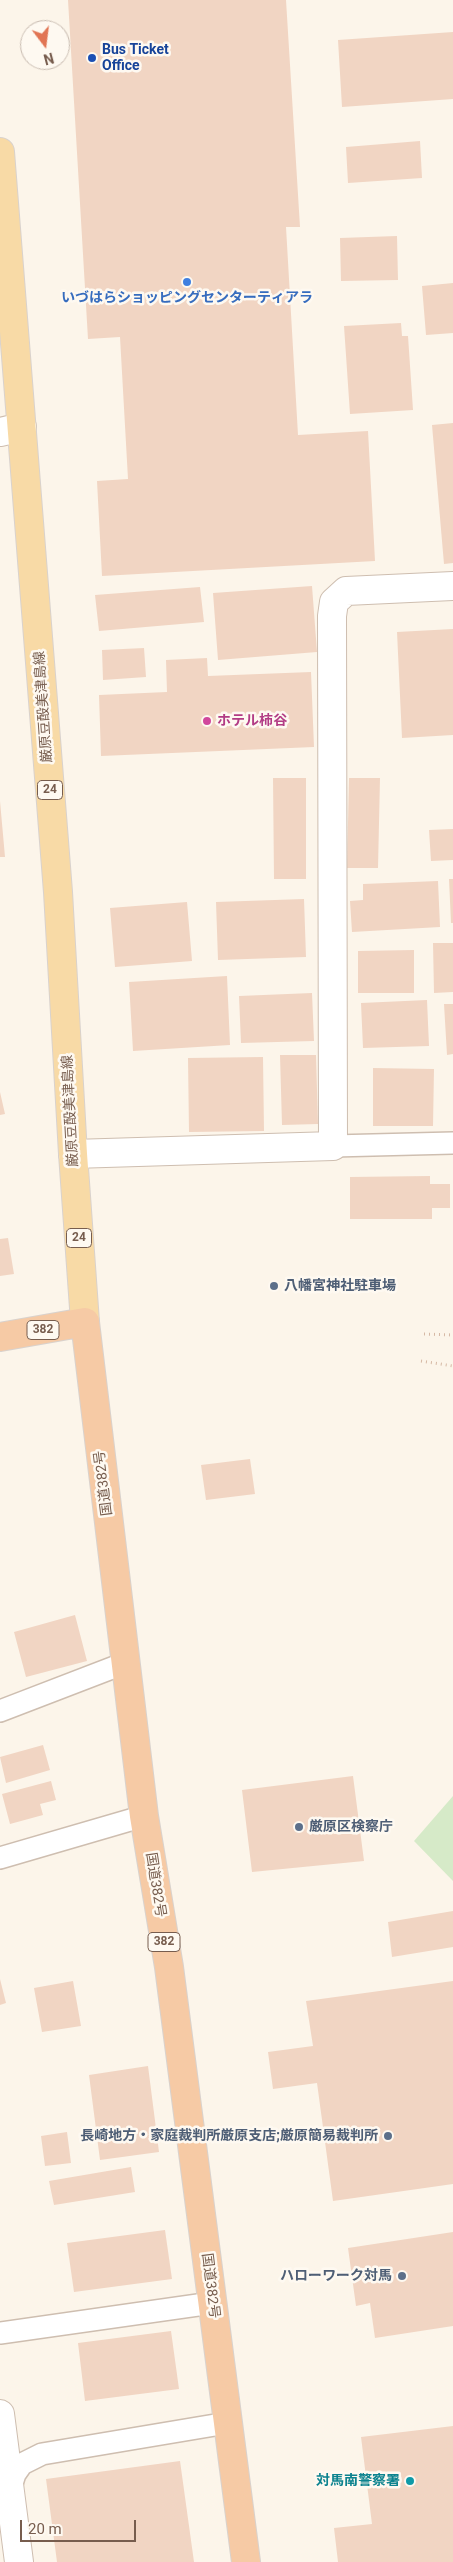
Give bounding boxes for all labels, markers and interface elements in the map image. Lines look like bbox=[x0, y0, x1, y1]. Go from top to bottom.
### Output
north arrow bbox=[20, 20, 70, 70]
place label: Bus Ticket Office bbox=[102, 42, 169, 74]
text: N bbox=[42, 50, 55, 68]
marker: Bus Ticket Office bbox=[86, 52, 98, 64]
marker: いづはらショッピングセンターティアラ bbox=[181, 276, 193, 288]
place label: いづはらショッピングセンターティアラ bbox=[61, 290, 313, 306]
street label: 厳原豆酘美津島線 bbox=[32, 651, 56, 763]
place label: ホテル柿谷 bbox=[217, 713, 287, 729]
marker: ホテル柿谷 bbox=[201, 715, 213, 727]
road number: 24 bbox=[38, 780, 62, 800]
street label: 厳原豆酘美津島線 bbox=[60, 1055, 82, 1167]
road number: 24 bbox=[66, 1228, 92, 1248]
place label: 八幡宮神社駐車場 bbox=[284, 1278, 396, 1294]
marker: 八幡宮神社駐車場 bbox=[268, 1280, 280, 1292]
road number: 382 bbox=[27, 1320, 59, 1340]
street label: 国道382号 bbox=[92, 1449, 116, 1517]
place label: 厳原区検察庁 bbox=[309, 1819, 393, 1835]
marker: 厳原区検察庁 bbox=[293, 1821, 305, 1833]
street label: 国道382号 bbox=[142, 1851, 168, 1919]
road number: 382 bbox=[148, 1932, 180, 1951]
place label: 長崎地方・家庭裁判所厳原支店;厳原簡易裁判所 bbox=[80, 2128, 378, 2144]
marker: 長崎地方・家庭裁判所厳原支店;厳原簡易裁判所 bbox=[382, 2130, 394, 2142]
street label: 国道382号 bbox=[198, 2252, 222, 2320]
place label: ハローワーク対馬 bbox=[280, 2268, 392, 2284]
marker: ハローワーク対馬 bbox=[396, 2270, 408, 2282]
place label: 対馬南警察署 bbox=[316, 2473, 400, 2489]
marker: 対馬南警察署 bbox=[404, 2475, 416, 2487]
scale bar bbox=[22, 2510, 139, 2542]
text: 20 m bbox=[28, 2520, 62, 2538]

